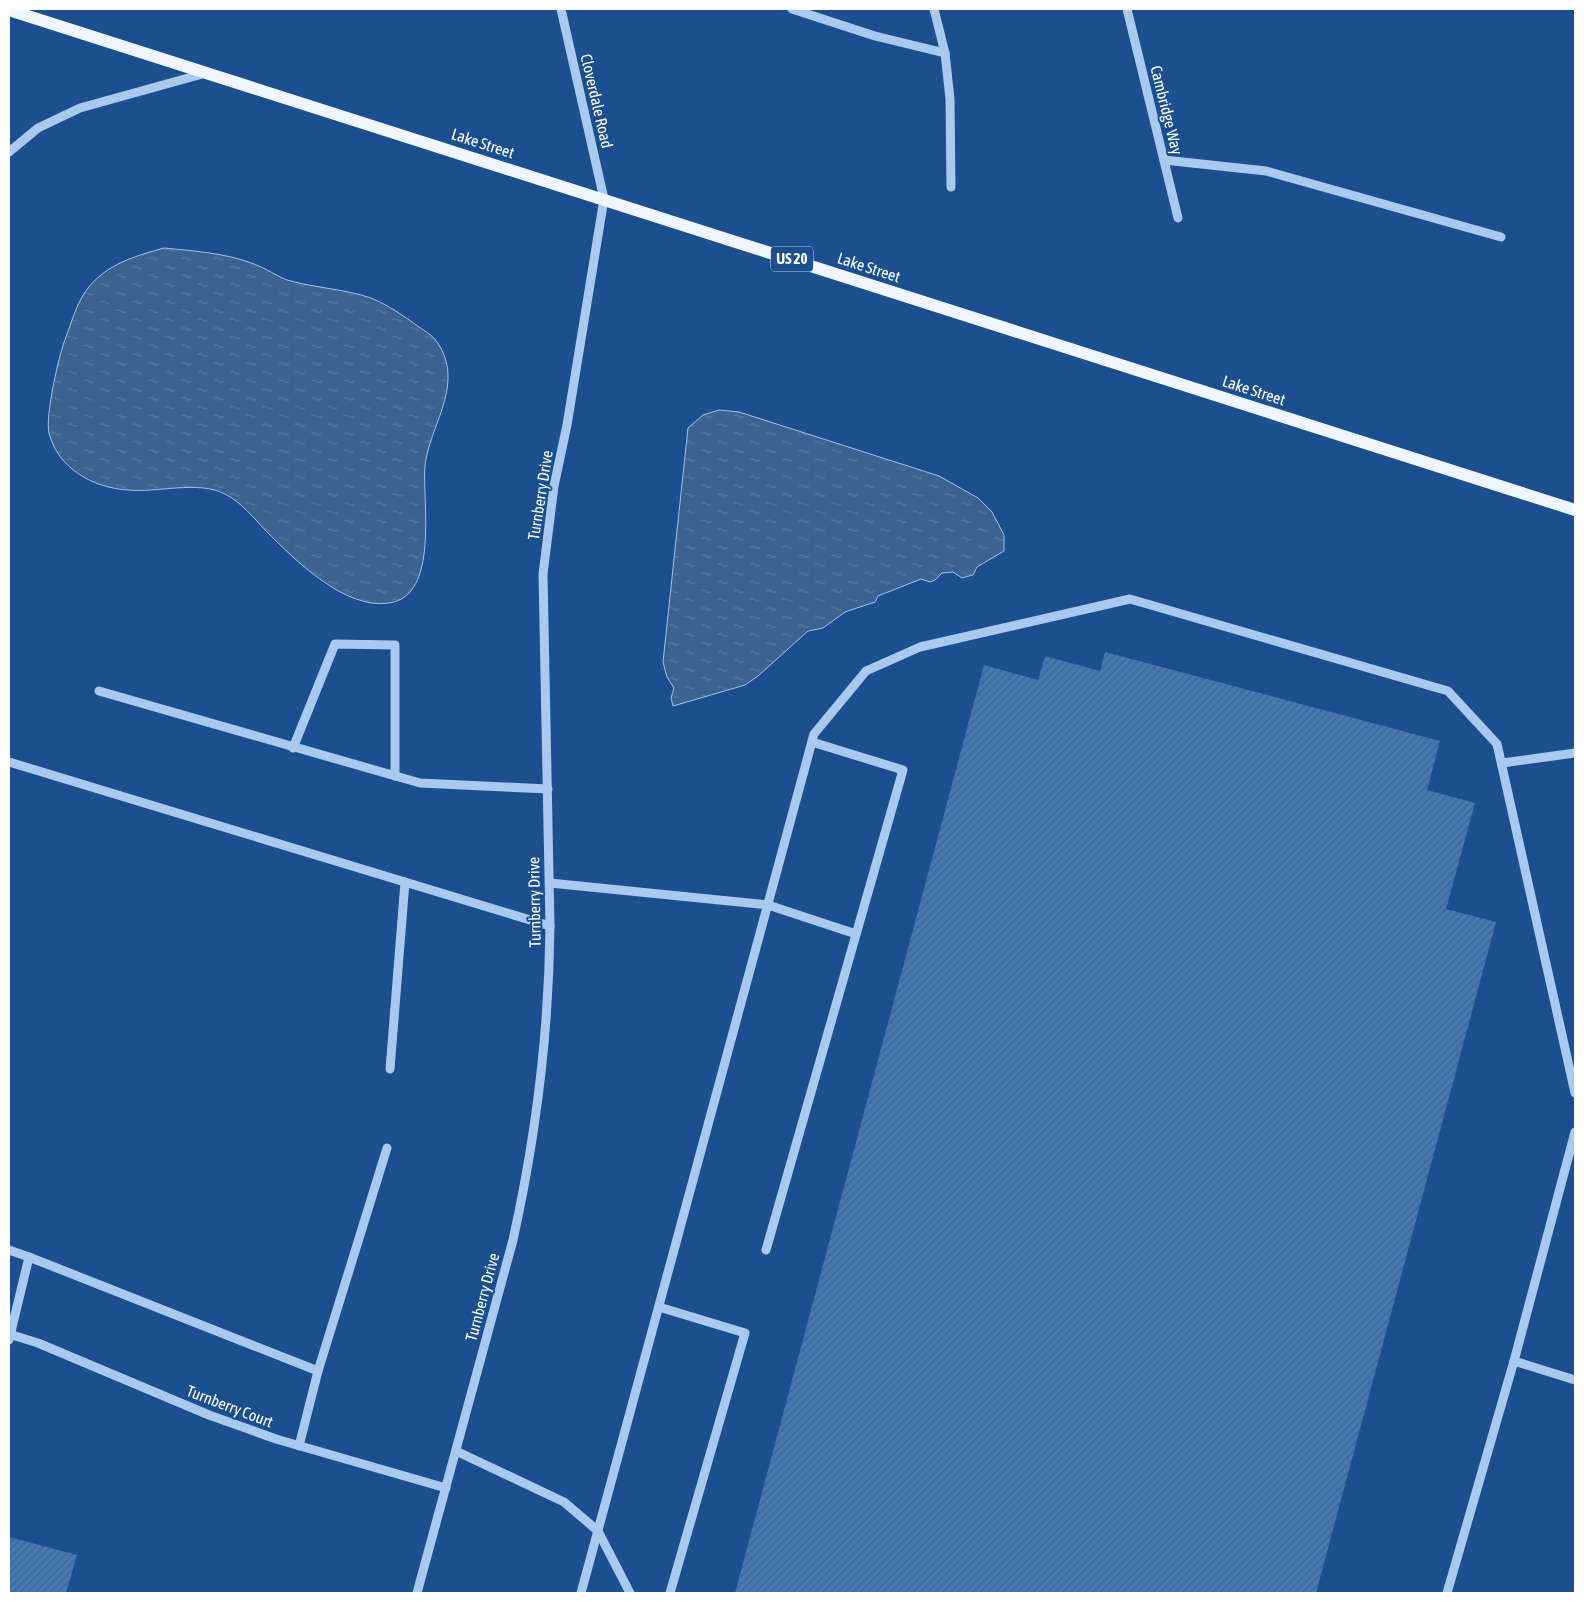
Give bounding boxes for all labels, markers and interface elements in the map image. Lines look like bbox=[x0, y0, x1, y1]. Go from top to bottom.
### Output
street label: Cloverdale Road bbox=[577, 52, 617, 150]
street label: Cambridge Way bbox=[1146, 64, 1187, 157]
street label: Lake Street bbox=[449, 124, 517, 162]
road number: US 20 bbox=[771, 246, 813, 272]
street label: Lake Street bbox=[835, 248, 903, 286]
street label: Lake Street bbox=[1220, 371, 1288, 409]
street label: Turnberry Drive bbox=[524, 449, 557, 541]
street label: Turnberry Drive bbox=[524, 857, 545, 947]
street label: Turnberry Drive bbox=[462, 1251, 503, 1343]
street label: Turnberry Court bbox=[184, 1381, 276, 1432]

